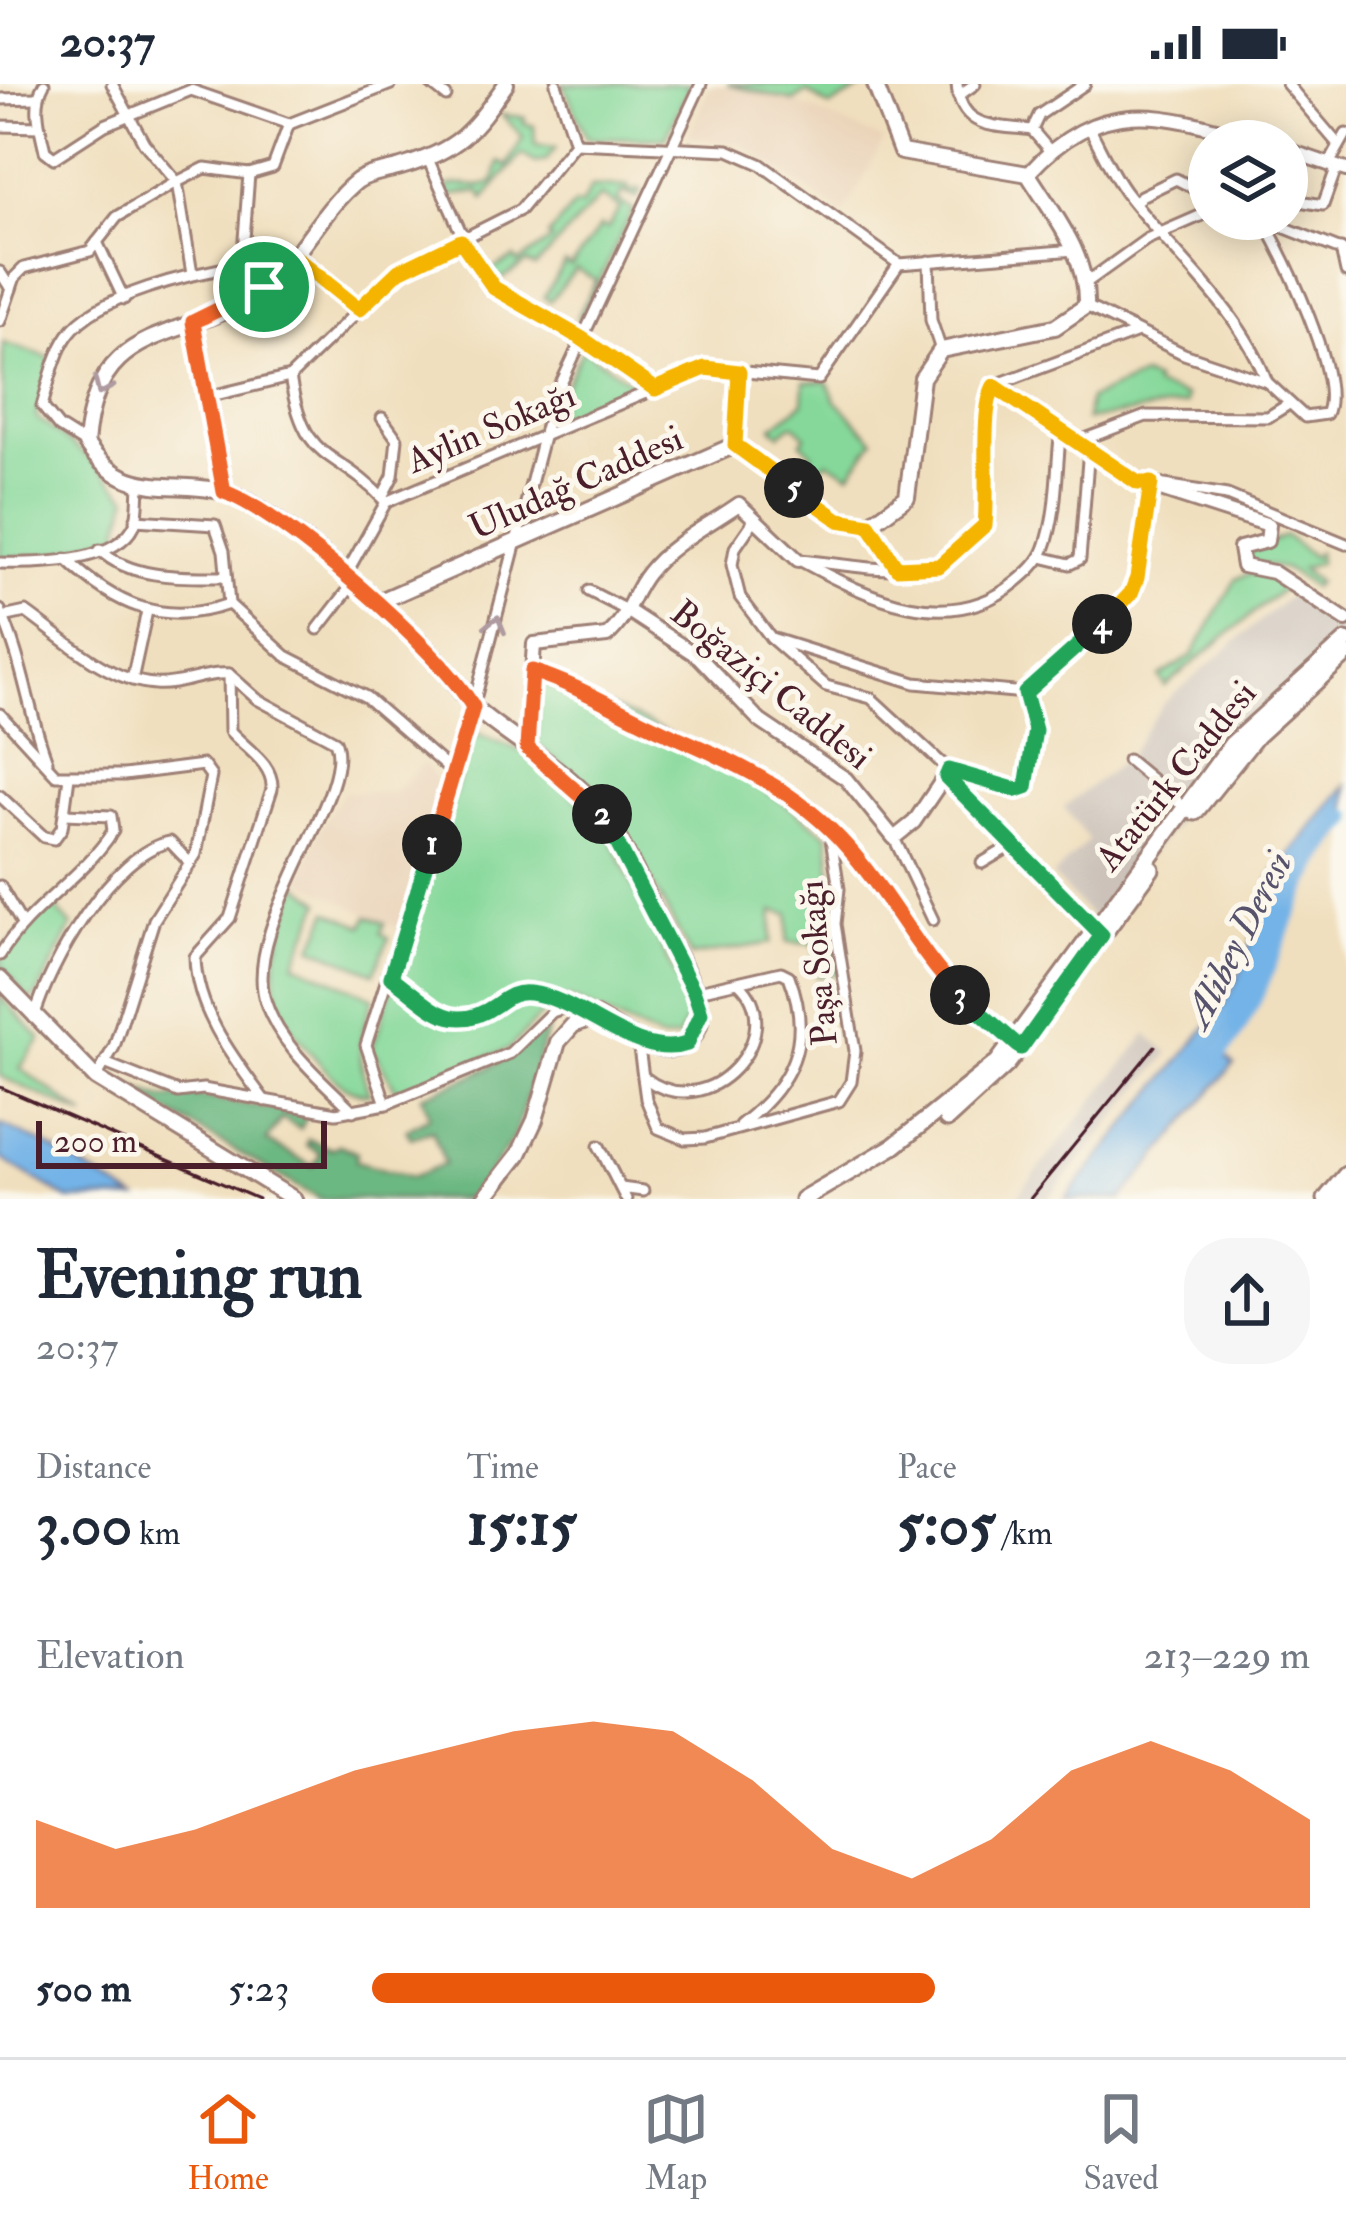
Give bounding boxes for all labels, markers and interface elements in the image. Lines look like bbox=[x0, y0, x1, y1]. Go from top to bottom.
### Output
text: 20:37 bbox=[60, 14, 155, 70]
map controls bbox=[1188, 120, 1308, 240]
button: layers bbox=[1188, 120, 1308, 240]
pin bbox=[213, 236, 315, 338]
icon: arrive bbox=[231, 254, 297, 320]
street label: Aylin Sokağı bbox=[399, 372, 582, 484]
one-way arrow bbox=[92, 375, 116, 396]
street label: Uludağ Caddesi bbox=[462, 416, 690, 550]
pin: 5 bbox=[764, 458, 824, 518]
text: 5 bbox=[787, 467, 801, 508]
street label: Boğaziçi Caddesi bbox=[662, 590, 880, 780]
pin: 4 bbox=[1072, 594, 1132, 654]
text: 4 bbox=[1093, 603, 1111, 644]
one-way arrow bbox=[482, 614, 507, 635]
street label: Atatürk Caddesi bbox=[1085, 672, 1266, 881]
pin: 2 bbox=[572, 784, 632, 844]
text: 2 bbox=[594, 793, 610, 834]
pin: 1 bbox=[402, 814, 462, 874]
text: 1 bbox=[426, 823, 438, 864]
water label: Alibey Deresi bbox=[1171, 843, 1303, 1039]
street label: Paşa Sokağı bbox=[788, 878, 848, 1048]
pin: 3 bbox=[930, 965, 990, 1025]
text: 3 bbox=[954, 974, 966, 1015]
scale bar bbox=[36, 1115, 327, 1168]
text: 200 m bbox=[54, 1121, 137, 1162]
text: Evening run bbox=[36, 1235, 362, 1318]
button: share bbox=[1184, 1238, 1310, 1364]
text: 20:37 bbox=[36, 1322, 118, 1371]
text: Distance bbox=[36, 1447, 151, 1488]
text: Time bbox=[467, 1447, 539, 1488]
text: Pace bbox=[897, 1447, 957, 1488]
text: 3.00 bbox=[36, 1488, 132, 1563]
text: 15:15 bbox=[467, 1488, 577, 1563]
text: 5:05 bbox=[897, 1488, 996, 1563]
text: km bbox=[132, 1513, 180, 1554]
text: /km bbox=[996, 1513, 1053, 1554]
text: Elevation bbox=[36, 1631, 185, 1680]
text: 213–229 m bbox=[1144, 1631, 1310, 1680]
text: 500 m bbox=[36, 1964, 131, 2013]
text: 5:23 bbox=[228, 1964, 290, 2013]
tab: Home bbox=[187, 2086, 269, 2199]
tab: Map bbox=[643, 2086, 709, 2199]
tab: Saved bbox=[1083, 2086, 1159, 2199]

